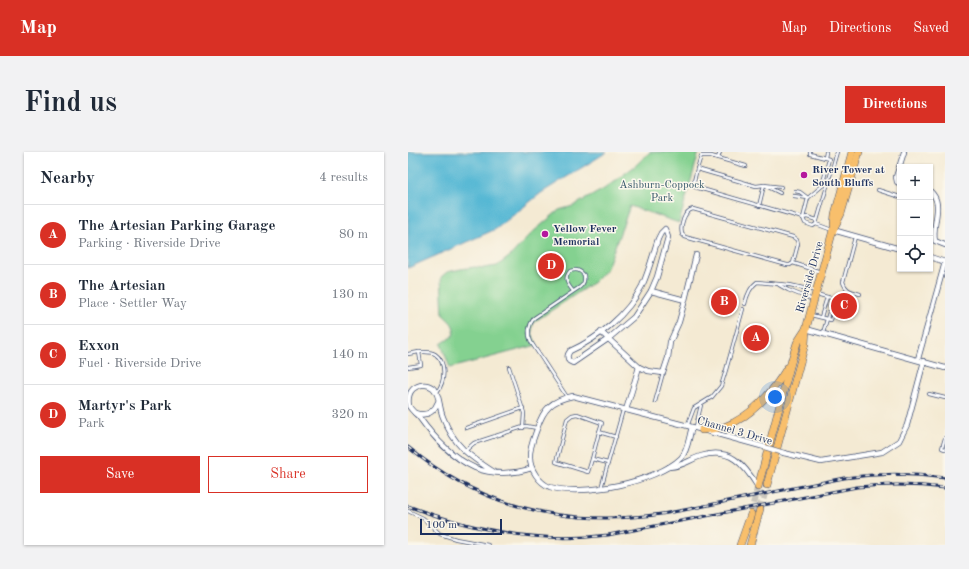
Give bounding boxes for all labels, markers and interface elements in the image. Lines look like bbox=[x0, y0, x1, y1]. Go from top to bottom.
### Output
text: Map bbox=[20, 19, 57, 38]
text: Map bbox=[781, 21, 807, 35]
text: Directions bbox=[829, 21, 891, 35]
text: Saved bbox=[913, 21, 949, 35]
button: Directions bbox=[845, 86, 945, 123]
text: Find us bbox=[24, 90, 117, 118]
map controls bbox=[897, 164, 933, 272]
button: + bbox=[897, 164, 933, 200]
place label: River Tower at South Bluffs bbox=[812, 165, 885, 189]
text: Nearby bbox=[40, 170, 95, 187]
marker: River Tower at South Bluffs bbox=[799, 170, 809, 180]
text: 4 results bbox=[319, 171, 368, 184]
park label: Ashburn-Coppock Park bbox=[619, 180, 705, 204]
button: − bbox=[897, 200, 933, 236]
text: The Artesian Parking Garage bbox=[78, 219, 275, 234]
place label: Yellow Fever Memorial bbox=[553, 224, 617, 248]
text: A bbox=[48, 228, 58, 241]
text: 80 m bbox=[339, 228, 368, 241]
marker: Yellow Fever Memorial bbox=[540, 229, 550, 239]
button: locate bbox=[897, 236, 933, 272]
text: Parking · Riverside Drive bbox=[78, 237, 220, 250]
street label: Riverside Drive bbox=[795, 240, 826, 314]
pin: D bbox=[538, 251, 564, 281]
text: The Artesian bbox=[78, 279, 166, 294]
pin: B bbox=[711, 287, 737, 317]
text: B bbox=[48, 288, 58, 301]
text: 130 m bbox=[331, 288, 368, 301]
pin: C bbox=[831, 291, 857, 321]
text: Place · Settler Way bbox=[78, 297, 187, 310]
pin: A bbox=[743, 323, 769, 353]
text: Exxon bbox=[78, 339, 119, 354]
text: C bbox=[49, 348, 57, 361]
text: 140 m bbox=[331, 348, 368, 361]
text: Fuel · Riverside Drive bbox=[78, 357, 201, 370]
your location bbox=[765, 387, 785, 407]
text: Martyr's Park bbox=[78, 399, 172, 414]
text: D bbox=[48, 408, 58, 421]
text: 320 m bbox=[331, 408, 368, 421]
street label: Channel 3 Drive bbox=[696, 415, 773, 447]
text: Park bbox=[78, 417, 105, 430]
button: Save bbox=[40, 456, 200, 493]
button: Share bbox=[208, 456, 368, 493]
scale bar bbox=[420, 517, 502, 536]
text: 100 m bbox=[426, 520, 457, 531]

